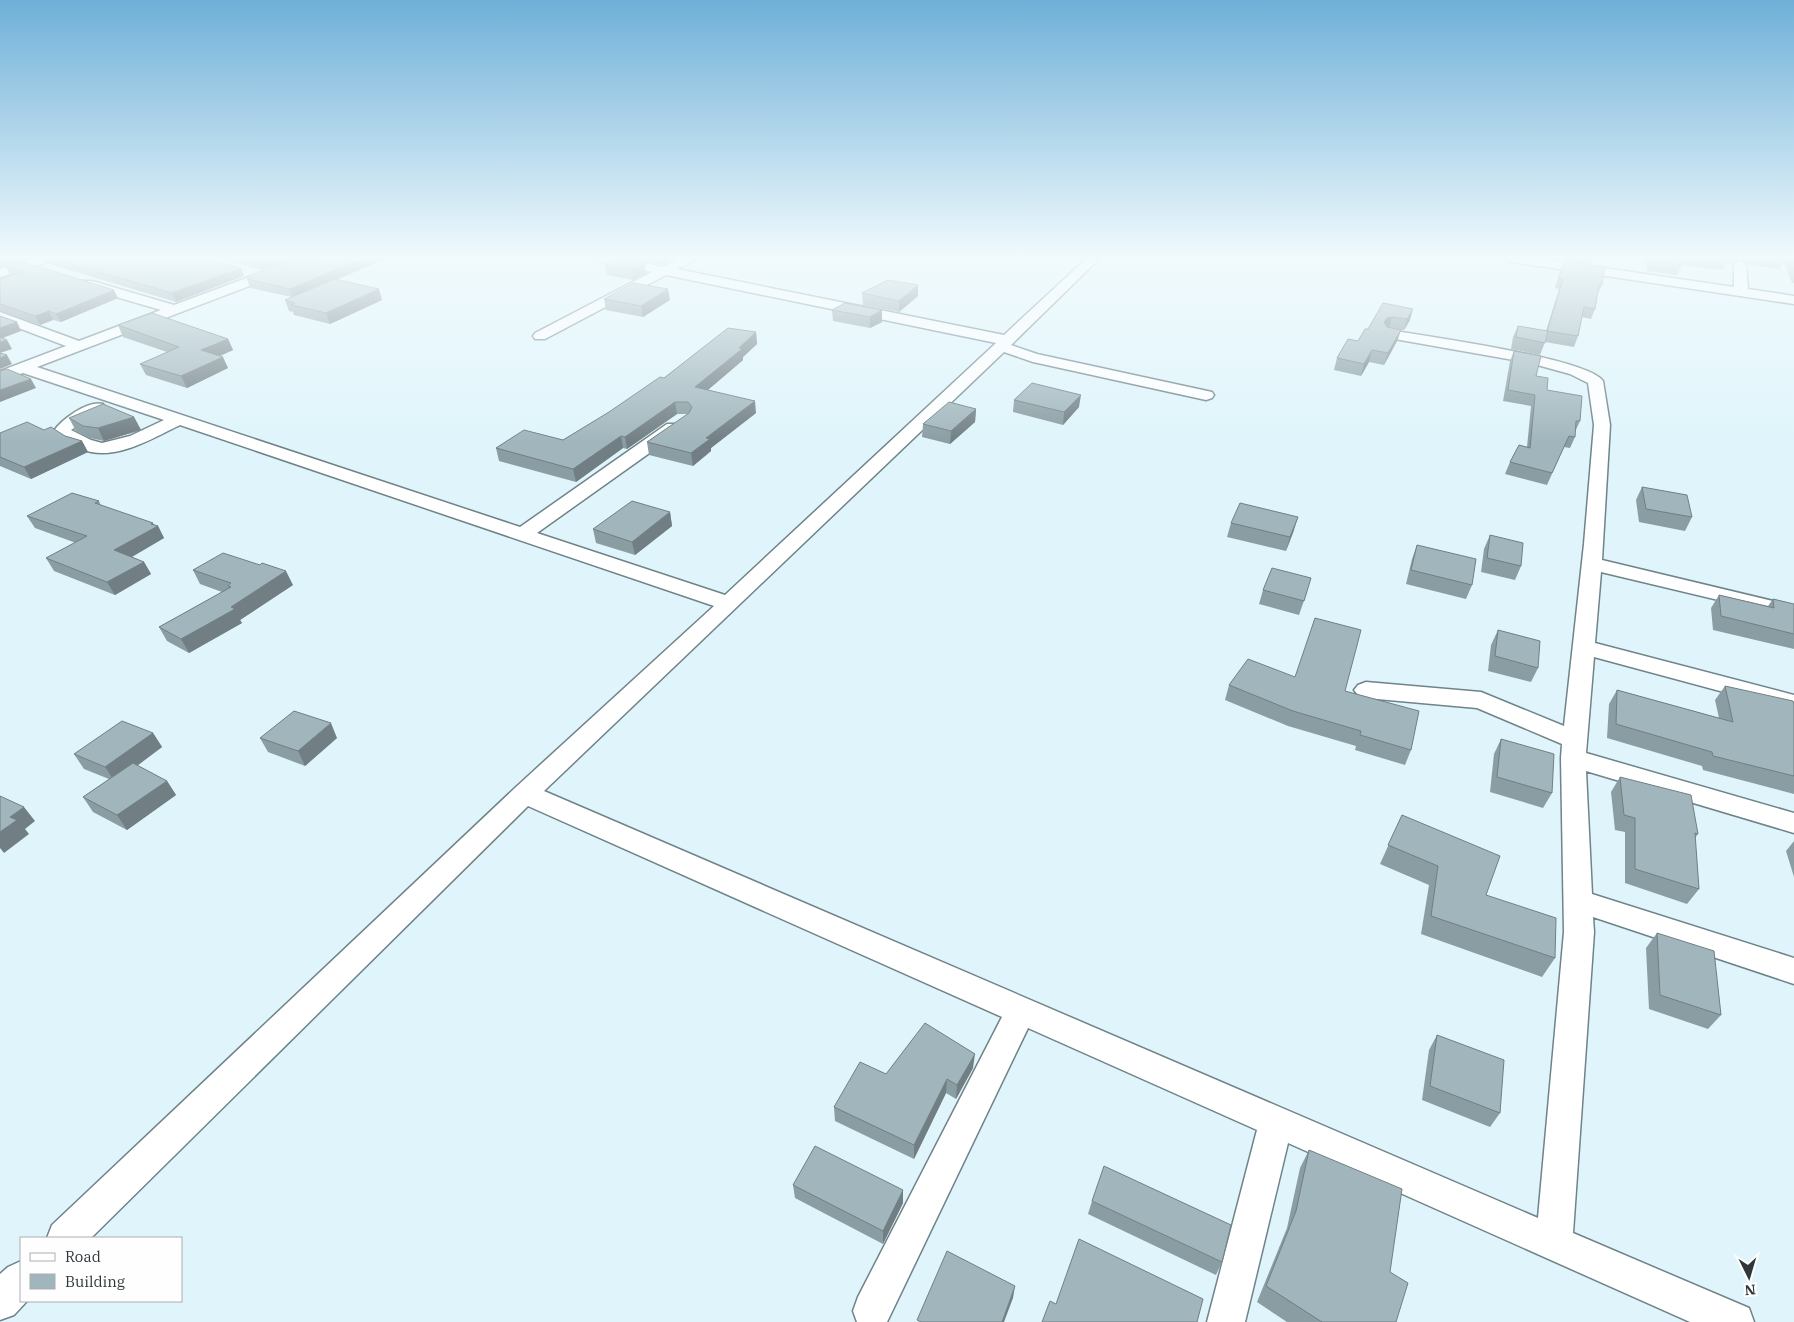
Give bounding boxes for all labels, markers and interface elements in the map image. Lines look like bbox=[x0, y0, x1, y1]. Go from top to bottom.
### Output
legend bbox=[20, 1237, 182, 1302]
text: Road bbox=[65, 1247, 101, 1266]
north arrow bbox=[1724, 1252, 1774, 1302]
text: Building bbox=[65, 1272, 125, 1291]
text: N bbox=[1744, 1281, 1756, 1299]

